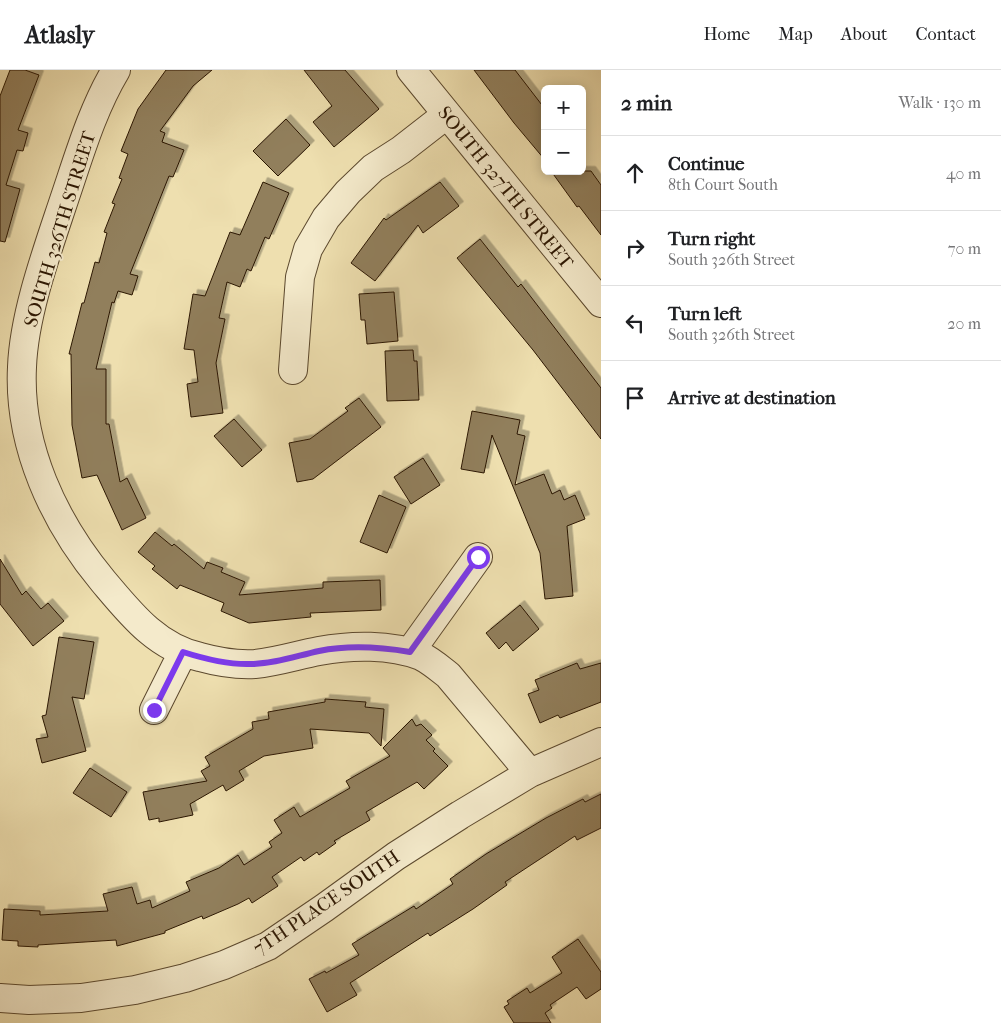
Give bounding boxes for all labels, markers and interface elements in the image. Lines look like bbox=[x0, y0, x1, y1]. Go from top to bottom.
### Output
text: Atlasly bbox=[25, 21, 94, 49]
text: Home bbox=[703, 24, 750, 45]
text: Map bbox=[778, 24, 813, 45]
text: About bbox=[841, 24, 887, 45]
text: Contact bbox=[915, 24, 976, 45]
map controls bbox=[541, 85, 586, 175]
button: + bbox=[541, 85, 586, 130]
text: 2 min bbox=[621, 91, 672, 115]
text: Walk · 130 m bbox=[898, 93, 981, 112]
street label: SOUTH 327TH STREET bbox=[433, 102, 578, 273]
street label: SOUTH 326TH STREET bbox=[20, 129, 100, 330]
button: − bbox=[541, 130, 586, 175]
text: Continue bbox=[668, 153, 744, 175]
icon: ahead bbox=[621, 159, 649, 187]
text: 40 m bbox=[946, 164, 981, 183]
text: 8th Court South bbox=[668, 175, 778, 194]
text: Turn right bbox=[668, 228, 755, 250]
icon: right bbox=[621, 234, 649, 262]
text: 70 m bbox=[948, 239, 981, 258]
text: South 326th Street bbox=[668, 250, 795, 269]
text: Turn left bbox=[668, 303, 742, 325]
icon: left bbox=[621, 309, 649, 337]
text: 20 m bbox=[947, 314, 981, 333]
text: South 326th Street bbox=[668, 325, 795, 344]
icon: arrive bbox=[621, 384, 649, 412]
text: Arrive at destination bbox=[668, 387, 836, 409]
route start bbox=[467, 546, 490, 569]
route end bbox=[143, 699, 166, 722]
street label: 7TH PLACE SOUTH bbox=[249, 846, 404, 960]

